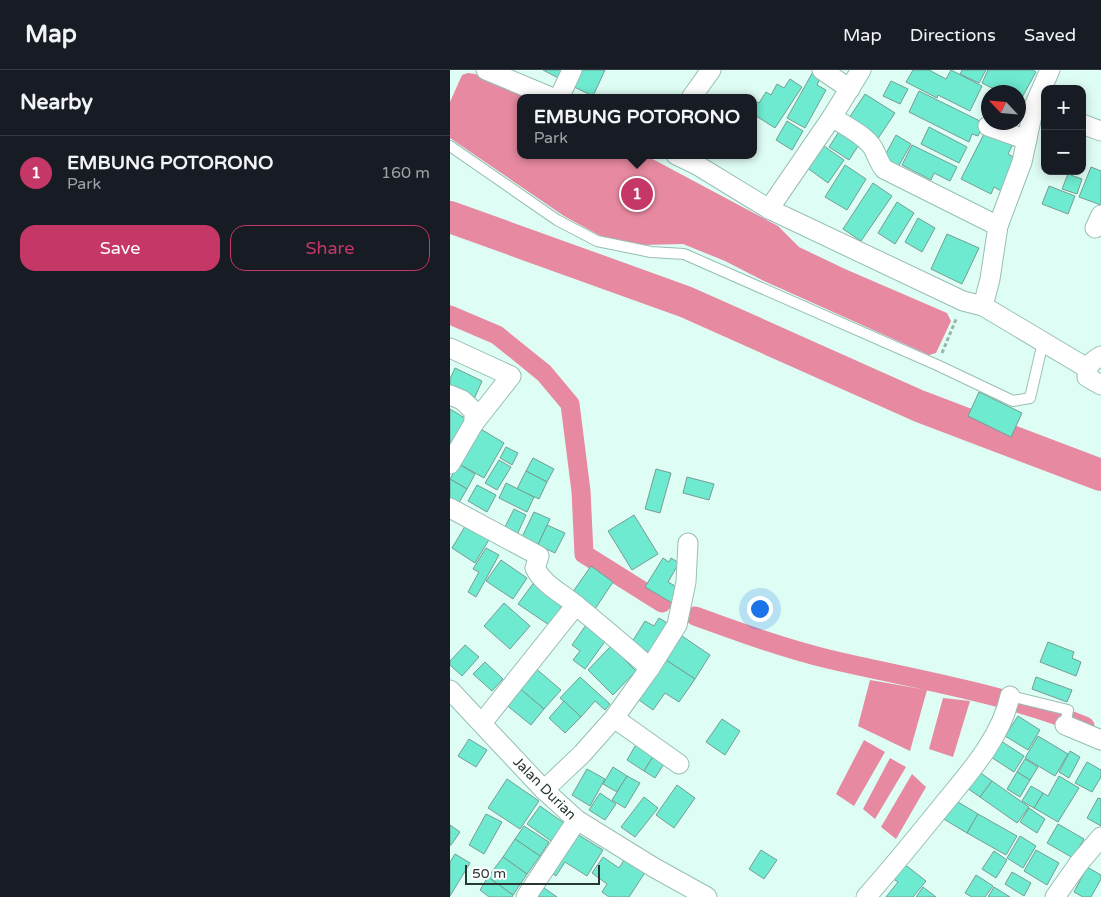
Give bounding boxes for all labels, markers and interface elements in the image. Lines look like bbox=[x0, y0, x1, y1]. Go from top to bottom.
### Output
text: Map bbox=[25, 20, 77, 49]
text: Map bbox=[843, 24, 882, 46]
text: Directions bbox=[910, 24, 996, 46]
text: Saved bbox=[1024, 24, 1076, 46]
north arrow bbox=[981, 85, 1026, 130]
map controls bbox=[1041, 85, 1086, 175]
button: + bbox=[1041, 85, 1086, 130]
text: Nearby bbox=[20, 90, 93, 115]
popup bbox=[517, 94, 757, 159]
text: EMBUNG POTORONO bbox=[534, 106, 740, 128]
text: Park bbox=[534, 128, 568, 148]
button: − bbox=[1041, 130, 1086, 175]
text: EMBUNG POTORONO bbox=[67, 152, 273, 174]
text: 1 bbox=[31, 163, 41, 183]
text: 160 m bbox=[381, 163, 430, 183]
text: Park bbox=[67, 174, 101, 194]
pin: 1 bbox=[621, 175, 653, 213]
button: Save bbox=[20, 225, 220, 271]
button: Share bbox=[230, 225, 430, 271]
your location bbox=[747, 596, 773, 622]
street label: Jalan Durian bbox=[510, 753, 580, 823]
scale bar bbox=[465, 862, 600, 885]
text: 50 m bbox=[472, 865, 506, 882]

